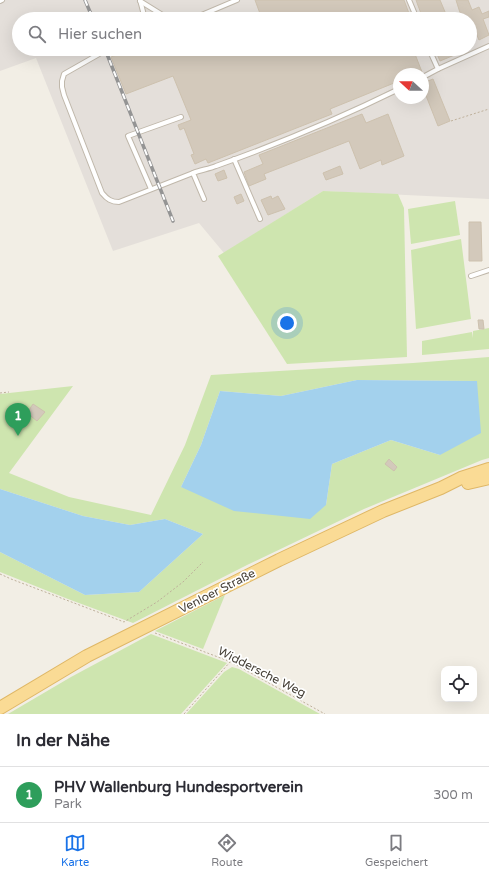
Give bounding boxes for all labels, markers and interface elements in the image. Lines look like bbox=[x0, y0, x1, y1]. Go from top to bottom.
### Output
search box bbox=[12, 12, 477, 56]
icon: search bbox=[26, 23, 48, 45]
text: Hier suchen bbox=[58, 25, 142, 43]
north arrow bbox=[393, 68, 429, 104]
your location bbox=[277, 313, 297, 333]
pin: 1 bbox=[5, 403, 31, 436]
street label: Venloer Straße bbox=[177, 566, 258, 616]
street label: Widdersche Weg bbox=[216, 644, 308, 700]
map controls bbox=[441, 666, 477, 702]
button: locate bbox=[441, 666, 477, 702]
text: In der Nähe bbox=[16, 730, 110, 751]
text: PHV Wallenburg Hundesportverein bbox=[54, 778, 303, 796]
text: 1 bbox=[25, 787, 33, 803]
text: 300 m bbox=[433, 787, 473, 803]
text: Park bbox=[54, 796, 82, 812]
tab: Karte bbox=[61, 832, 89, 869]
tab: Route bbox=[211, 832, 243, 869]
tab: Gespeichert bbox=[365, 832, 428, 869]

